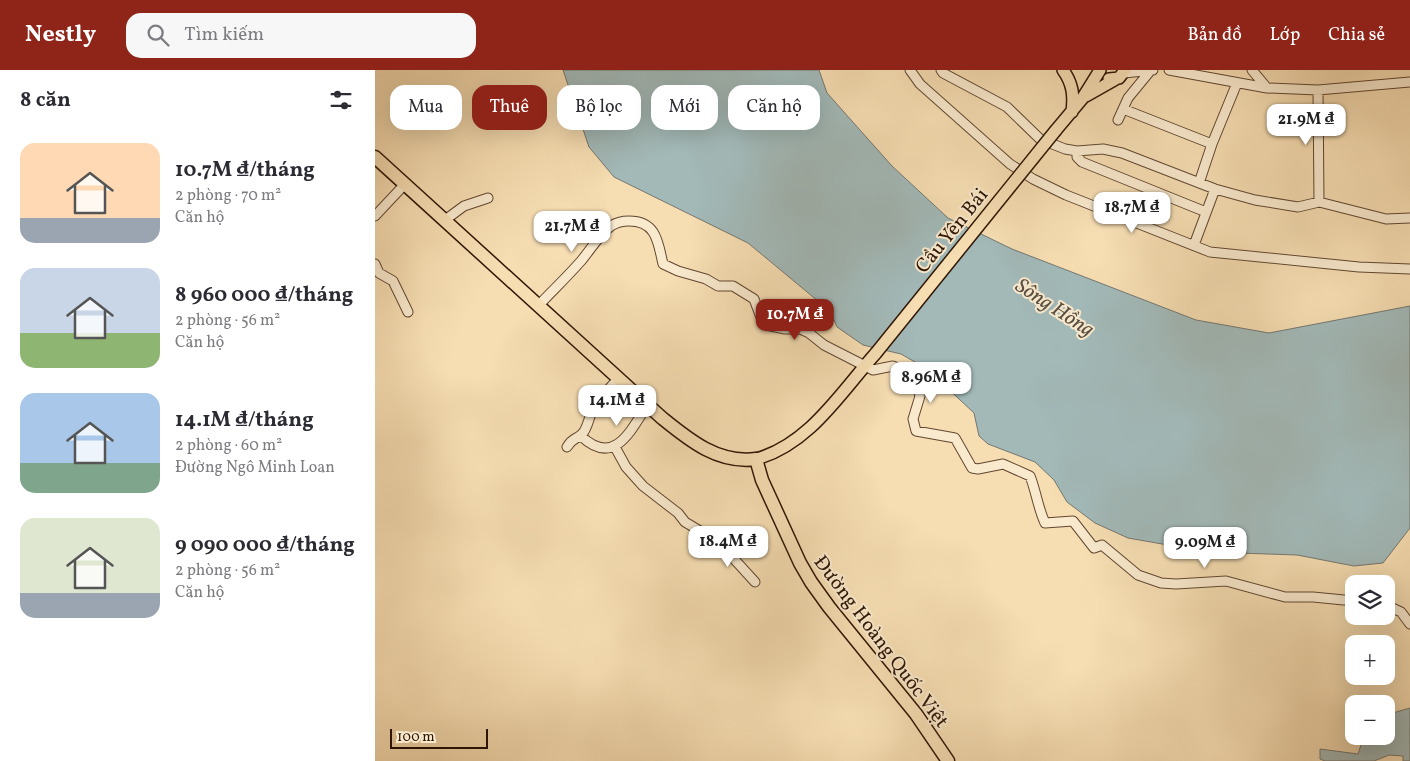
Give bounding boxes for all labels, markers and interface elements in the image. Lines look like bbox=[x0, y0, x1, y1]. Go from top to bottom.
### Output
search box bbox=[126, 13, 476, 58]
text: Nestly bbox=[25, 18, 96, 52]
icon: search bbox=[144, 21, 172, 49]
text: Tìm kiếm bbox=[184, 22, 264, 48]
text: Bản đồ bbox=[1188, 23, 1242, 48]
text: Lớp bbox=[1270, 23, 1300, 48]
text: Chia sẻ bbox=[1328, 23, 1385, 48]
chip: Mua bbox=[390, 85, 462, 130]
chip: Thuê bbox=[472, 85, 547, 130]
chip: Bộ lọc bbox=[557, 85, 641, 130]
chip: Mới bbox=[651, 85, 718, 130]
chip: Căn hộ bbox=[728, 85, 820, 130]
text: 8 căn bbox=[20, 86, 71, 115]
icon: filters bbox=[327, 86, 355, 114]
pin: 21.9M ₫ bbox=[1260, 104, 1352, 146]
text: 21.9M ₫ bbox=[1278, 109, 1334, 131]
text: 10.7M ₫/tháng bbox=[175, 156, 315, 185]
icon: home bbox=[60, 163, 120, 223]
street label: Cầu Yên Bái bbox=[909, 183, 996, 280]
text: 2 phòng · 70 m² bbox=[175, 185, 281, 207]
pin: 18.7M ₫ bbox=[1086, 191, 1178, 234]
text: 18.7M ₫ bbox=[1104, 197, 1160, 219]
text: Căn hộ bbox=[175, 207, 224, 229]
pin: 21.7M ₫ bbox=[526, 210, 618, 253]
text: 21.7M ₫ bbox=[545, 216, 599, 238]
water label: Sông Hồng bbox=[1009, 272, 1099, 344]
text: 8 960 000 ₫/tháng bbox=[175, 281, 353, 310]
icon: home bbox=[60, 288, 120, 348]
pin: 10.7M ₫ bbox=[749, 298, 841, 341]
text: 10.7M ₫ bbox=[767, 304, 823, 326]
text: 2 phòng · 56 m² bbox=[175, 310, 280, 332]
text: Căn hộ bbox=[175, 332, 224, 354]
pin: 8.96M ₫ bbox=[885, 362, 977, 404]
text: 8.96M ₫ bbox=[901, 367, 961, 389]
pin: 14.1M ₫ bbox=[571, 384, 663, 427]
text: 14.1M ₫ bbox=[589, 390, 645, 412]
text: 14.1M ₫/tháng bbox=[175, 406, 314, 435]
icon: home bbox=[60, 413, 120, 473]
text: 2 phòng · 60 m² bbox=[175, 435, 282, 457]
text: Đường Ngô Minh Loan bbox=[175, 457, 335, 479]
pin: 18.4M ₫ bbox=[682, 526, 774, 568]
pin: 9.09M ₫ bbox=[1159, 526, 1251, 569]
text: 9 090 000 ₫/tháng bbox=[175, 531, 355, 560]
text: 18.4M ₫ bbox=[699, 531, 757, 553]
text: 9.09M ₫ bbox=[1175, 532, 1235, 554]
icon: home bbox=[60, 538, 120, 598]
street label: Đường Hoàng Quốc Việt bbox=[806, 550, 955, 734]
text: 2 phòng · 56 m² bbox=[175, 560, 280, 582]
map controls bbox=[1345, 575, 1395, 745]
button: layers bbox=[1345, 575, 1395, 625]
text: Căn hộ bbox=[175, 582, 224, 604]
button: + bbox=[1345, 635, 1395, 685]
button: − bbox=[1345, 695, 1395, 745]
scale bar bbox=[390, 726, 487, 749]
text: 100 m bbox=[397, 728, 435, 747]

